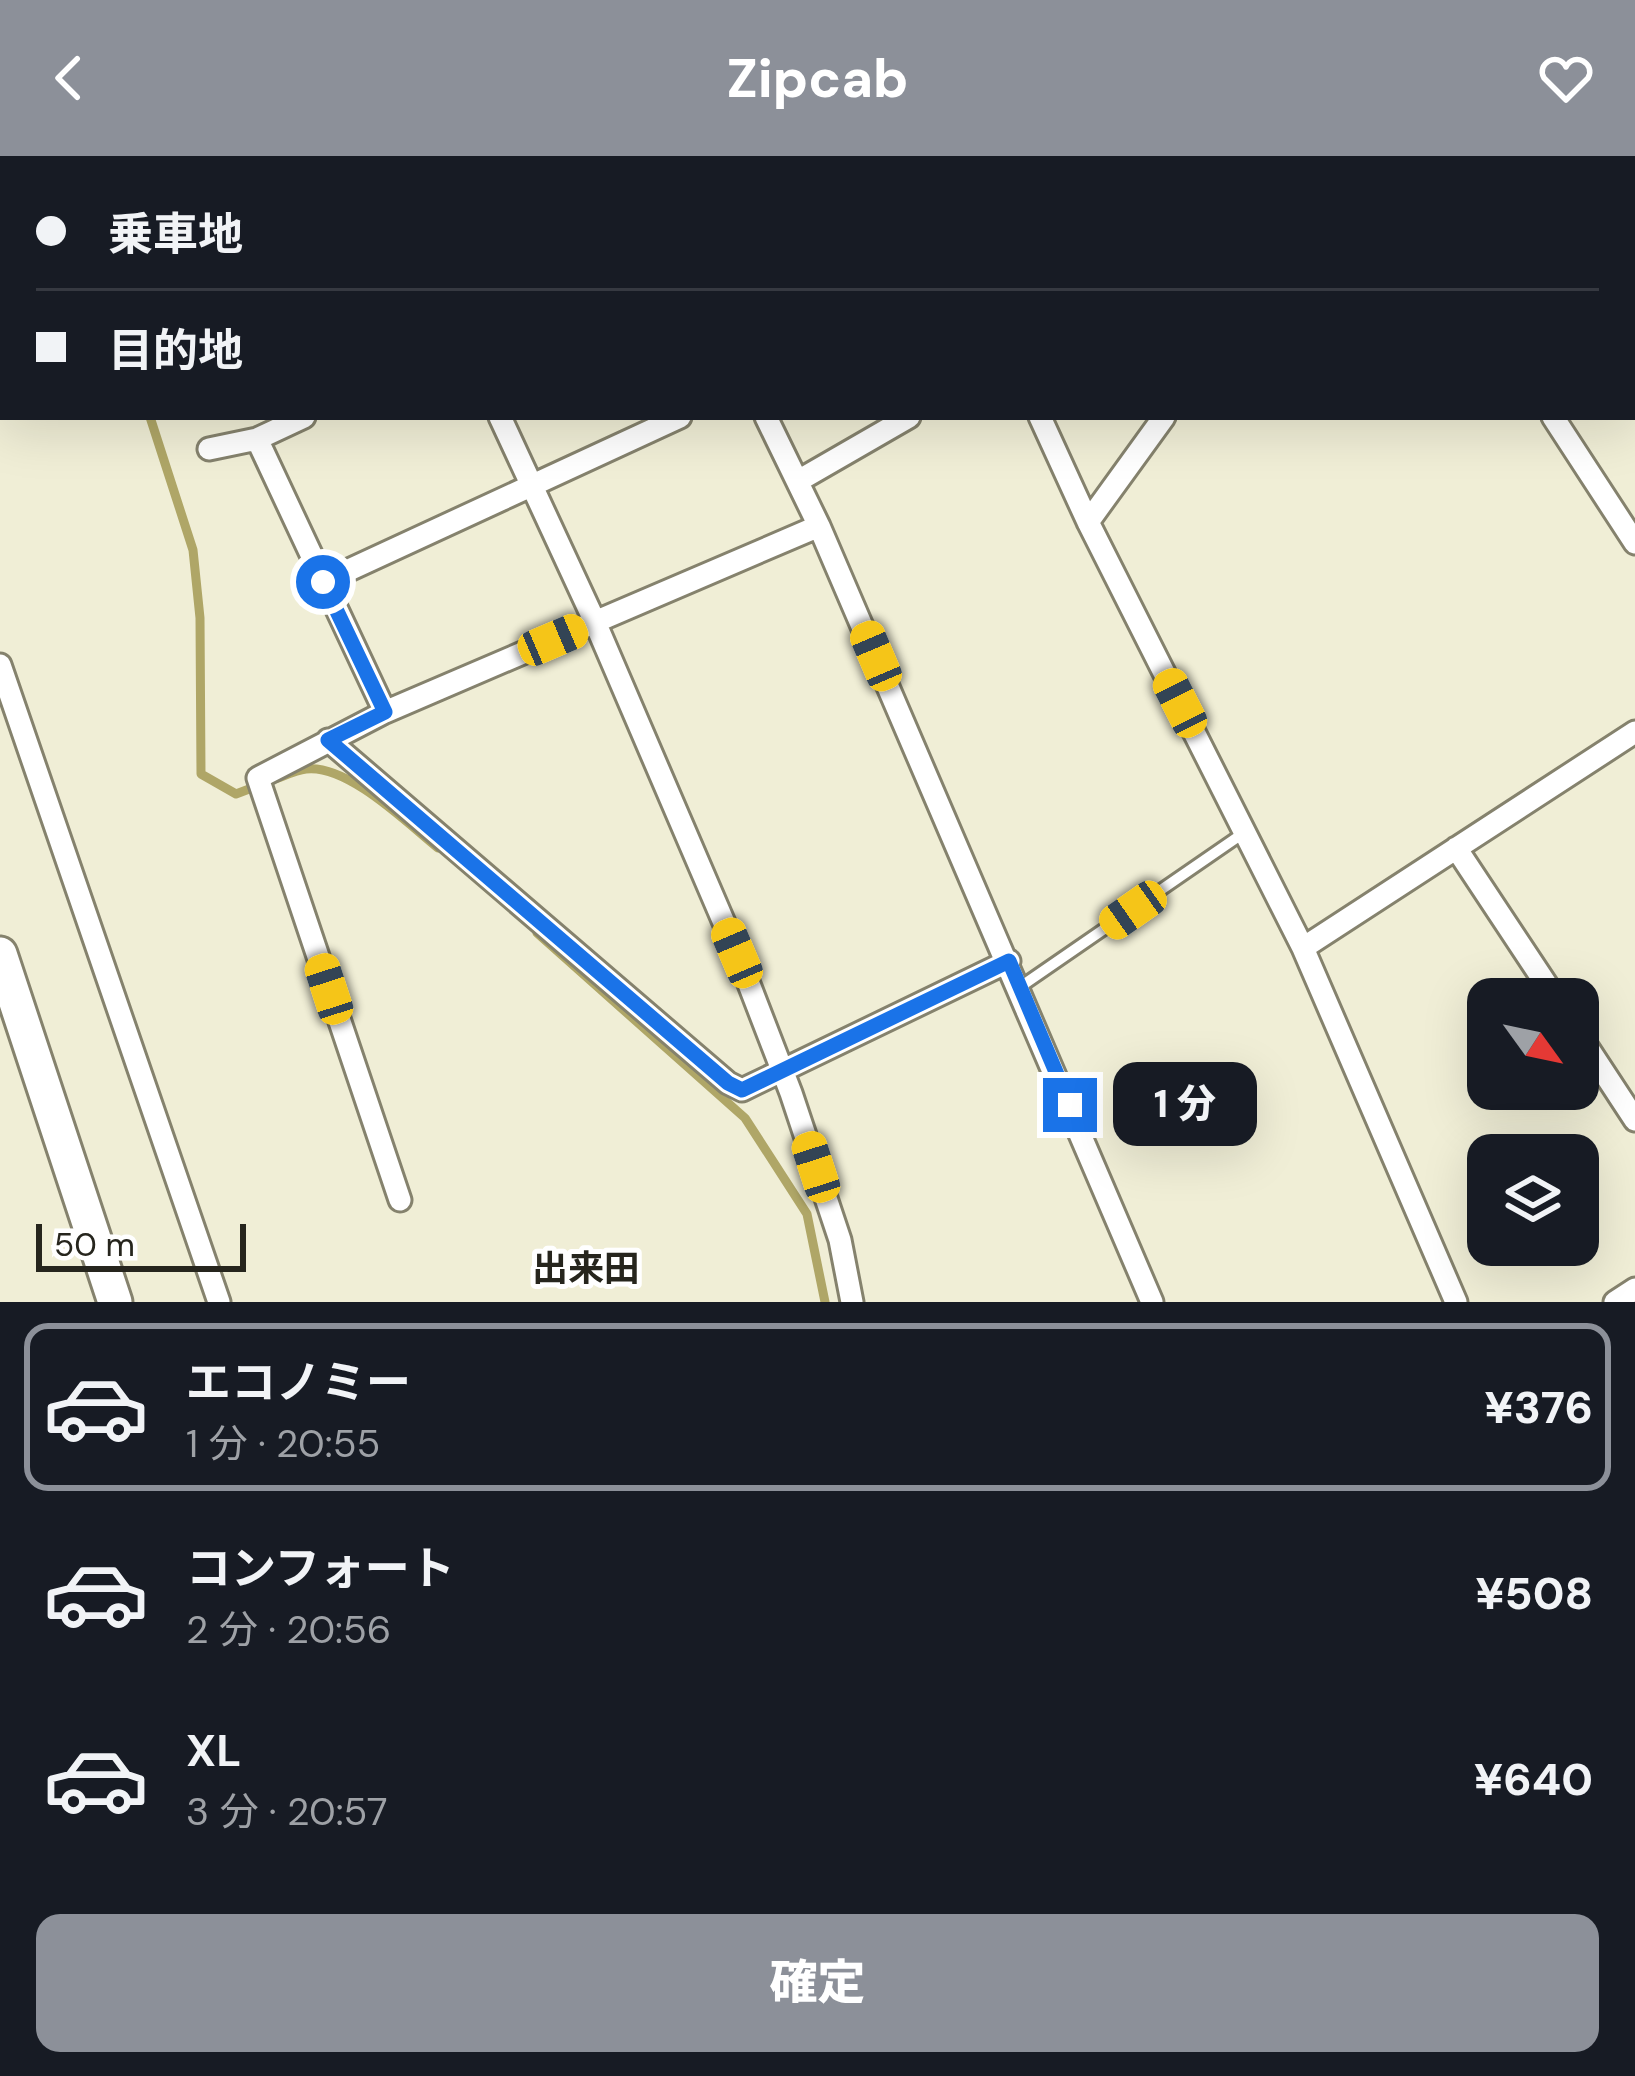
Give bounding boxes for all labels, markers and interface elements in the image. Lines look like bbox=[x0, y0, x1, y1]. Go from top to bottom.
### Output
text: Zipcab bbox=[726, 43, 909, 114]
icon: back bbox=[36, 45, 102, 111]
icon: heart bbox=[1533, 45, 1599, 111]
text: 乗車地 bbox=[108, 205, 243, 264]
text: 目的地 bbox=[108, 321, 243, 380]
route start bbox=[296, 555, 350, 609]
car bbox=[513, 609, 593, 671]
car bbox=[845, 616, 907, 696]
car bbox=[1148, 663, 1212, 743]
car bbox=[1093, 875, 1173, 945]
car bbox=[706, 913, 768, 993]
car bbox=[301, 949, 357, 1029]
north arrow bbox=[1467, 978, 1599, 1110]
map controls bbox=[1467, 978, 1599, 1266]
callout: 1 分 bbox=[1112, 1063, 1256, 1147]
route end bbox=[1043, 1078, 1097, 1132]
text: 1 分 bbox=[1154, 1078, 1216, 1129]
car bbox=[788, 1127, 844, 1207]
button: layers bbox=[1467, 1134, 1599, 1266]
scale bar bbox=[36, 1218, 246, 1271]
text: 50 m bbox=[54, 1223, 135, 1266]
district label: 出来田 bbox=[532, 1245, 640, 1292]
icon: car bbox=[42, 1353, 150, 1461]
text: エコノミー bbox=[186, 1353, 411, 1412]
text: ¥376 bbox=[1484, 1378, 1593, 1437]
text: 1 分 · 20:55 bbox=[186, 1418, 380, 1469]
icon: car bbox=[42, 1539, 150, 1647]
text: コンフォート bbox=[186, 1539, 455, 1598]
text: ¥508 bbox=[1475, 1564, 1593, 1623]
text: 2 分 · 20:56 bbox=[186, 1604, 391, 1655]
text: XL bbox=[186, 1721, 241, 1780]
icon: car bbox=[42, 1725, 150, 1833]
text: ¥640 bbox=[1474, 1750, 1593, 1809]
text: 3 分 · 20:57 bbox=[186, 1786, 387, 1837]
button: 確定 bbox=[36, 1914, 1599, 2052]

